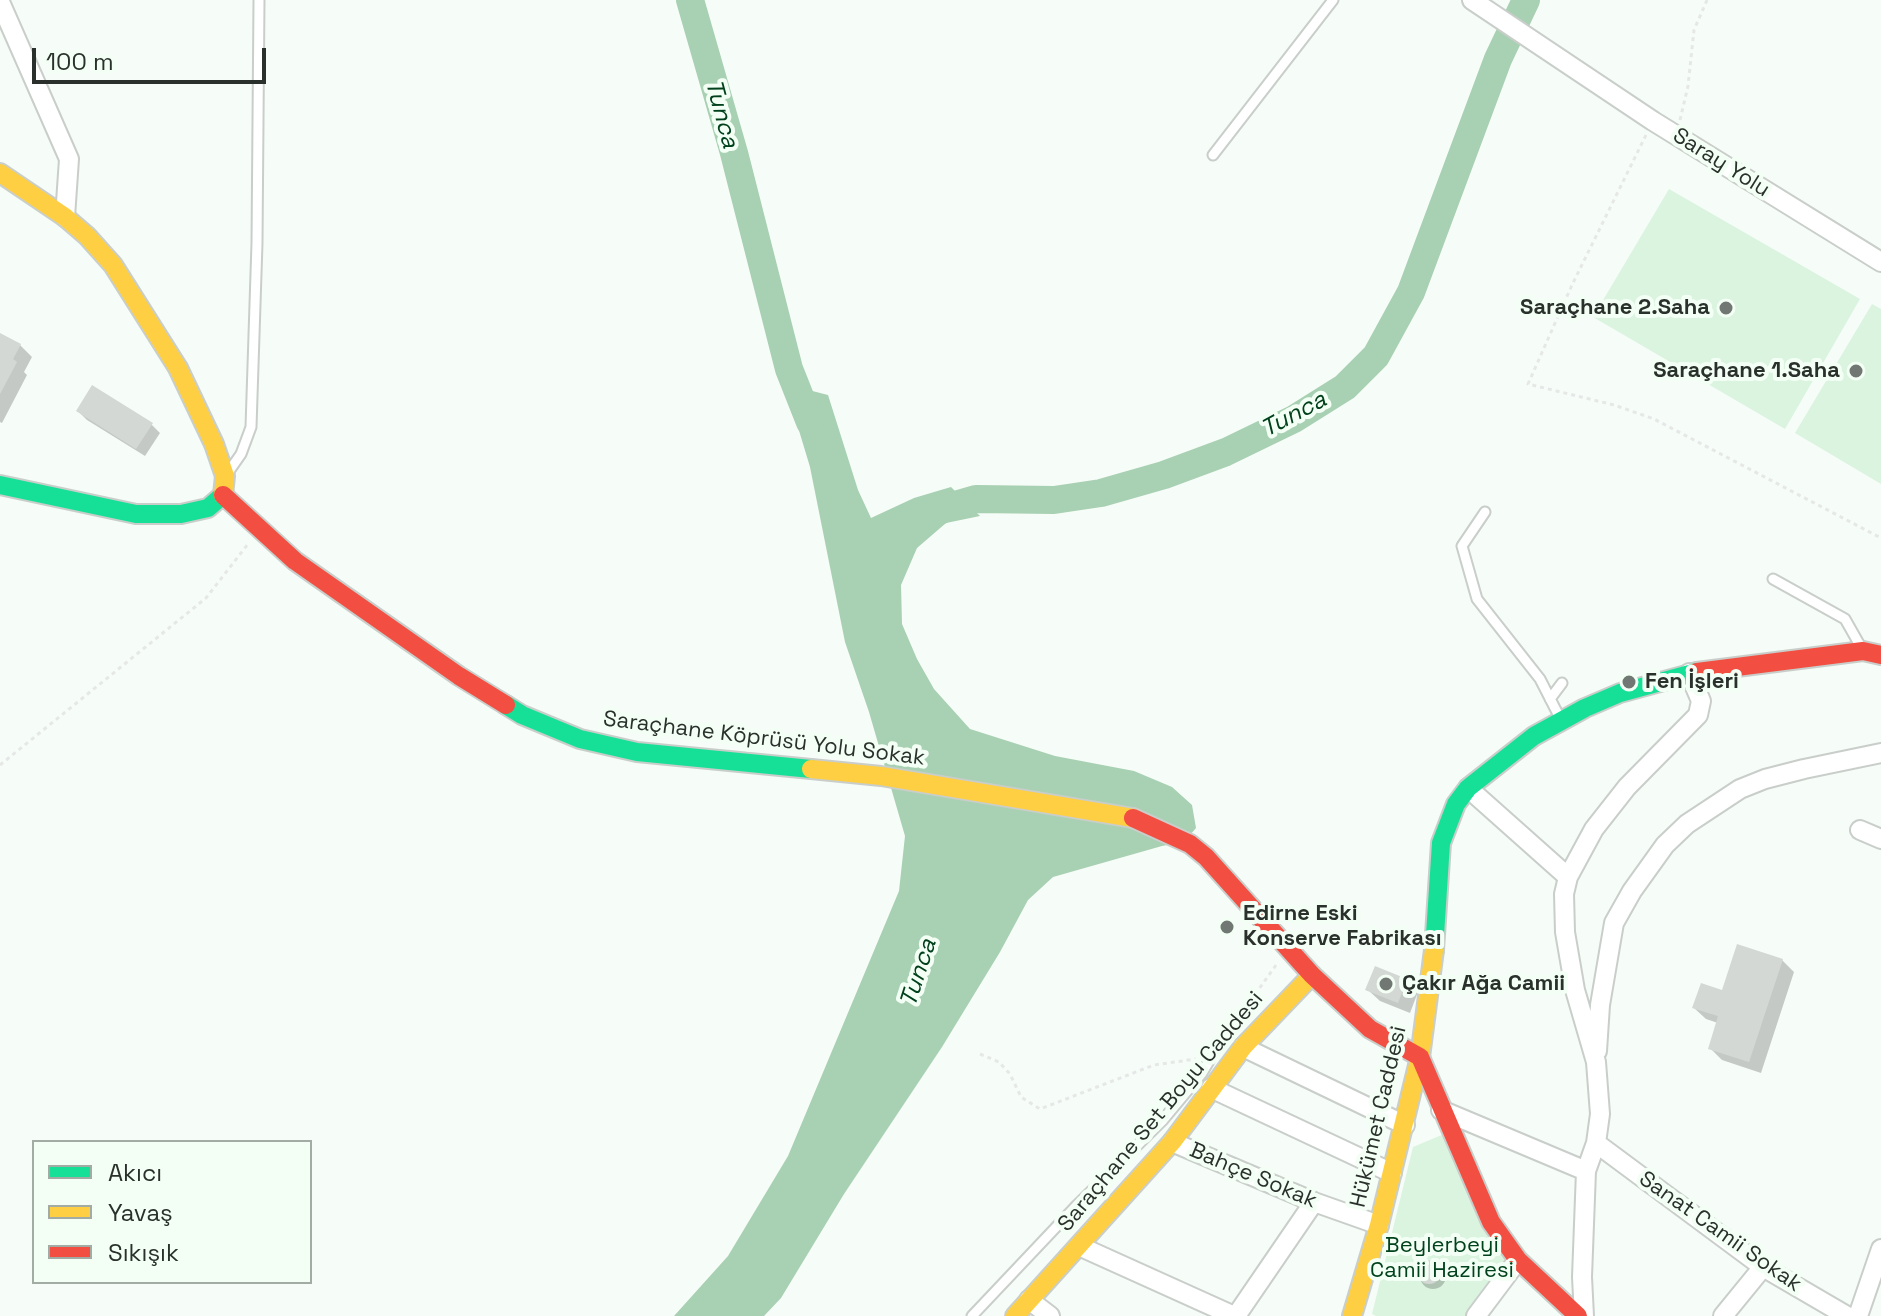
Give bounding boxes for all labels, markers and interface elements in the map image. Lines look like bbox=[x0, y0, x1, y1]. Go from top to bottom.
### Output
scale bar bbox=[36, 32, 270, 82]
text: 100 m bbox=[46, 46, 114, 77]
water label: Tunca bbox=[698, 77, 744, 151]
street label: Saray Yolu bbox=[1668, 123, 1774, 203]
place label: Saraçhane 2.Saha bbox=[1520, 295, 1710, 321]
marker: Saraçhane 2.Saha bbox=[1717, 299, 1735, 317]
place label: Saraçhane 1.Saha bbox=[1653, 358, 1840, 384]
marker: Saraçhane 1.Saha bbox=[1847, 362, 1865, 380]
water label: Tunca bbox=[1256, 386, 1332, 444]
place label: Fen İşleri bbox=[1645, 669, 1739, 695]
marker: Fen İşleri bbox=[1620, 673, 1638, 691]
street label: Saraçhane Köprüsü Yolu Sokak bbox=[602, 706, 926, 772]
place label: Edirne Eski Konserve Fabrikası bbox=[1243, 901, 1442, 952]
marker: Edirne Eski Konserve Fabrikası bbox=[1218, 918, 1236, 936]
water label: Tunca bbox=[895, 935, 943, 1011]
place label: Çakır Ağa Camii bbox=[1402, 971, 1565, 997]
marker: Çakır Ağa Camii bbox=[1377, 975, 1395, 993]
street label: Saraçhane Set Boyu Caddesi bbox=[1053, 987, 1269, 1237]
street label: Hükümet Caddesi bbox=[1345, 1024, 1413, 1210]
street label: Bahçe Sokak bbox=[1185, 1137, 1321, 1215]
legend bbox=[32, 1140, 312, 1284]
text: Akıcı bbox=[108, 1157, 162, 1188]
street label: Sanat Camii Sokak bbox=[1634, 1166, 1806, 1298]
text: Yavaş bbox=[108, 1197, 173, 1228]
park label: Beylerbeyi Camii Haziresi bbox=[1370, 1233, 1514, 1284]
text: Sıkışık bbox=[108, 1237, 179, 1268]

